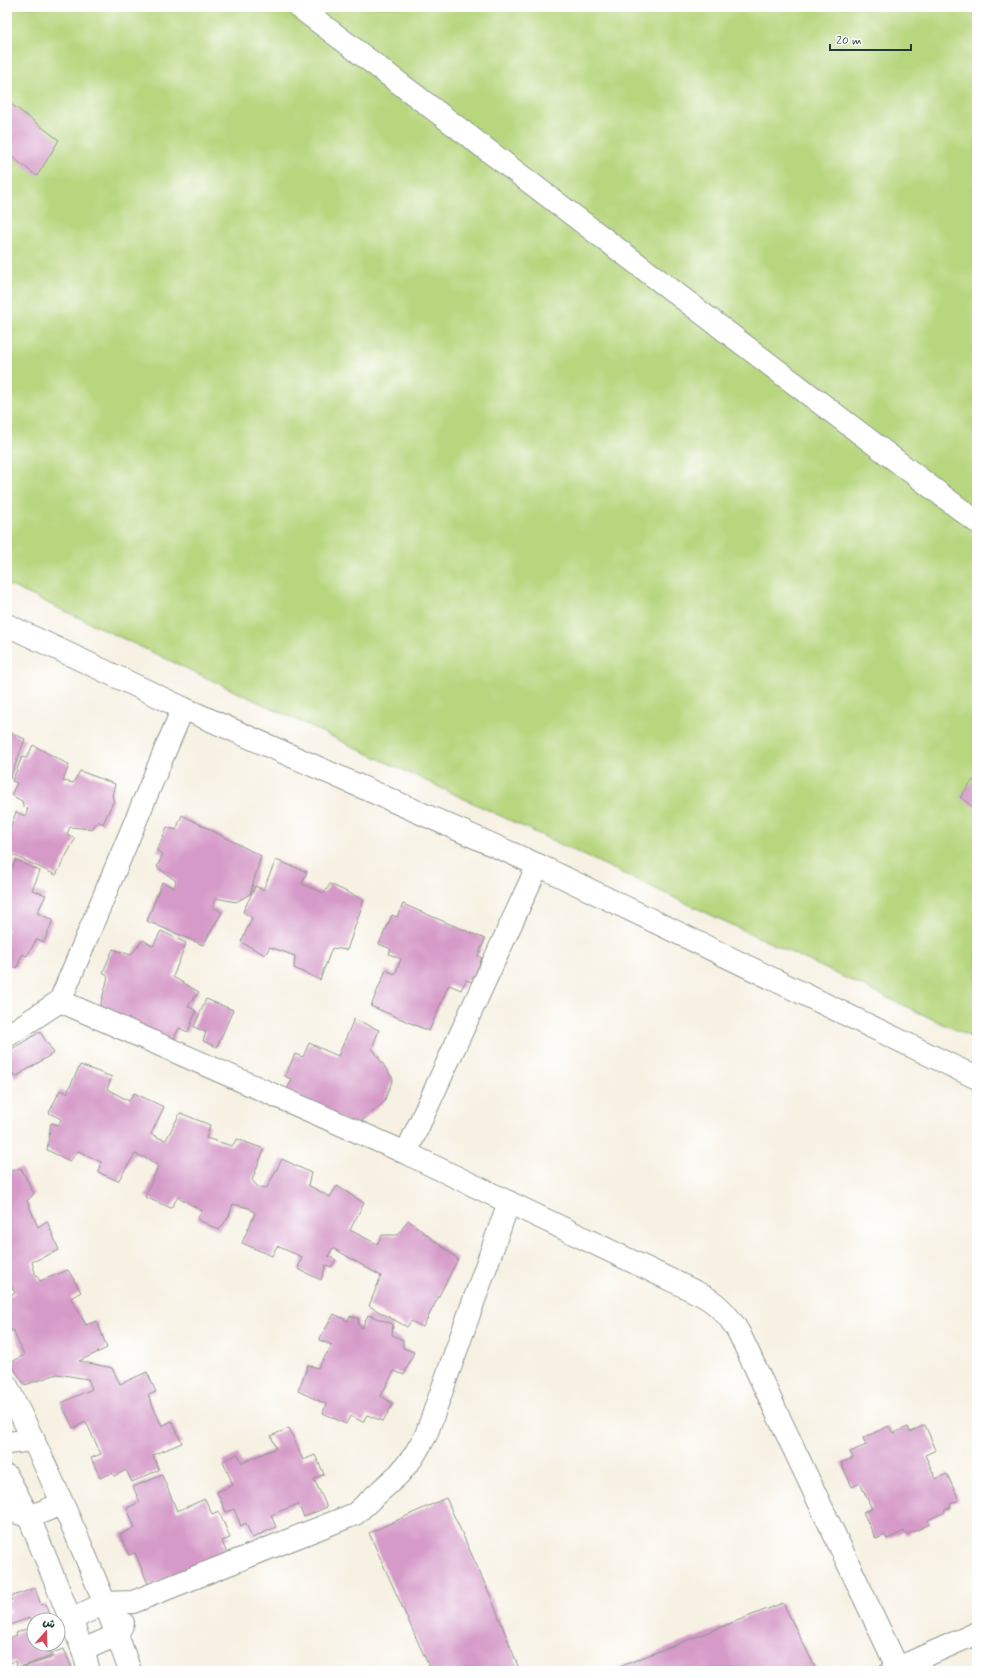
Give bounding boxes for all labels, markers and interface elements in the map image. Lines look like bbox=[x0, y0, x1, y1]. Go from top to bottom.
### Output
scale bar bbox=[830, 26, 911, 52]
text: 20 m bbox=[836, 33, 862, 49]
north arrow bbox=[26, 1612, 66, 1652]
text: ش bbox=[41, 1615, 57, 1632]

